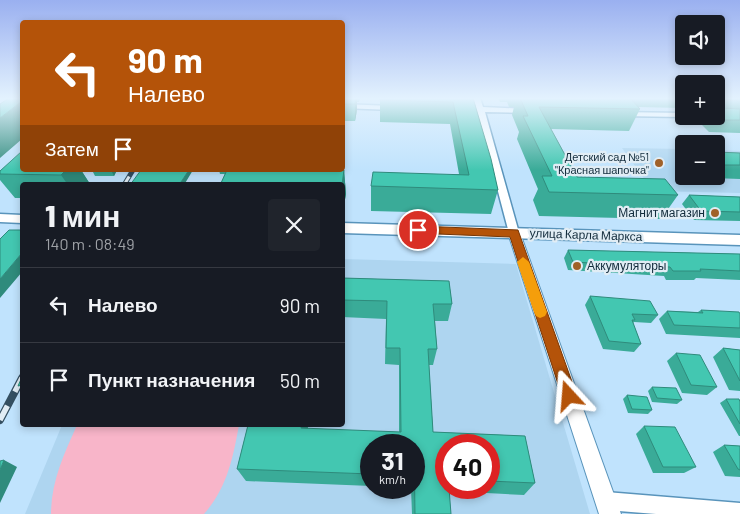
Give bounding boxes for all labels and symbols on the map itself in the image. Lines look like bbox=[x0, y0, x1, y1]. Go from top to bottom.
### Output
place label: Детский сад №51 "Красная шапочка" bbox=[555, 150, 649, 176]
marker: Детский сад №51 "Красная шапочка" bbox=[653, 157, 665, 169]
place label: Магнит магазин bbox=[618, 205, 705, 219]
marker: Магнит магазин bbox=[709, 207, 721, 219]
pin bbox=[397, 209, 439, 251]
street label: улица Карла Маркса bbox=[529, 225, 643, 244]
place label: Аккумуляторы bbox=[587, 258, 666, 273]
marker: Аккумуляторы bbox=[571, 260, 583, 272]
position arrow bbox=[542, 369, 594, 421]
speed limit sign: 40 bbox=[435, 434, 500, 499]

